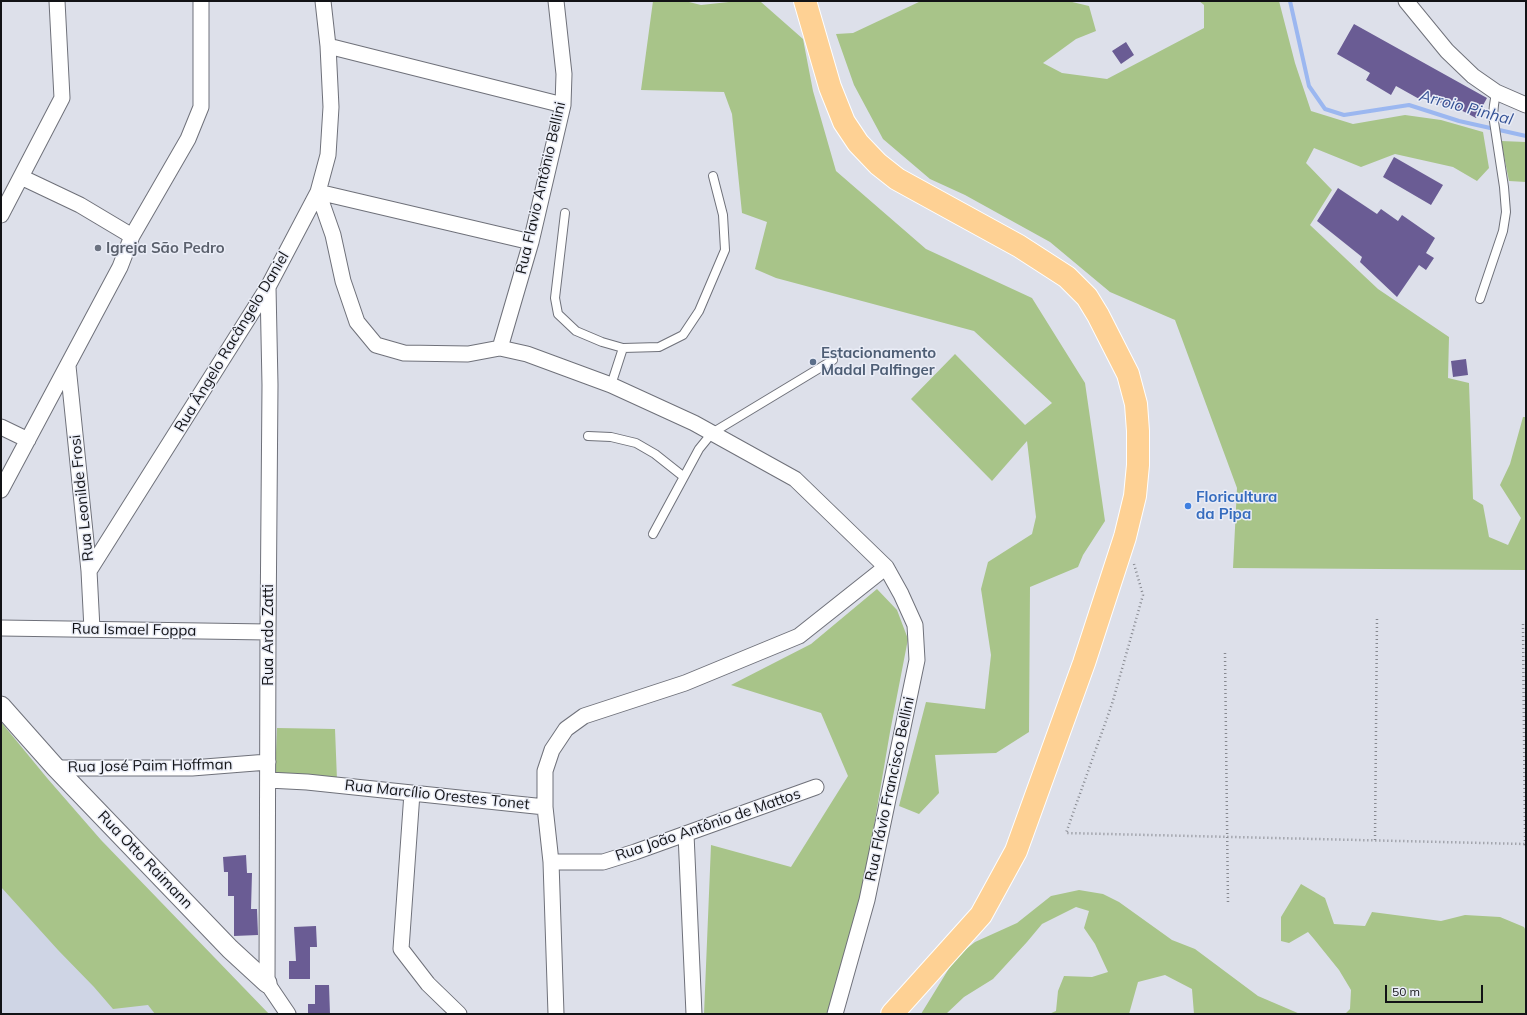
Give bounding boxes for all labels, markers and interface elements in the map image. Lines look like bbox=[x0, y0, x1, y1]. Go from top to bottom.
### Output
water label: Arroio Pinhal bbox=[1417, 86, 1515, 130]
street label: Rua Flavio Antônio Bellini bbox=[512, 100, 570, 276]
place label: Igreja São Pedro bbox=[106, 239, 225, 257]
marker: Igreja São Pedro bbox=[93, 243, 103, 253]
street label: Rua Ângelo Racângelo Daniel bbox=[171, 249, 293, 435]
place label: Estacionamento Madal Palfinger bbox=[821, 344, 936, 379]
marker: Estacionamento Madal Palfinger bbox=[808, 357, 818, 367]
street label: Rua Leonilde Frosi bbox=[66, 434, 98, 562]
place label: Floricultura da Pipa bbox=[1196, 488, 1277, 523]
marker: Floricultura da Pipa bbox=[1183, 501, 1193, 511]
street label: Rua Ardo Zatti bbox=[259, 584, 277, 686]
street label: Rua Ismael Foppa bbox=[71, 620, 197, 640]
street label: Rua Flávio Francisco Bellini bbox=[862, 695, 918, 883]
street label: Rua José Paim Hoffman bbox=[67, 756, 233, 776]
street label: Rua Marcílio Orestes Tonet bbox=[344, 776, 530, 814]
street label: Rua João Antônio de Mattos bbox=[613, 785, 803, 865]
street label: Rua Otto Raimann bbox=[94, 807, 196, 913]
scale bar bbox=[1387, 977, 1485, 1003]
text: 50 m bbox=[1392, 984, 1420, 999]

